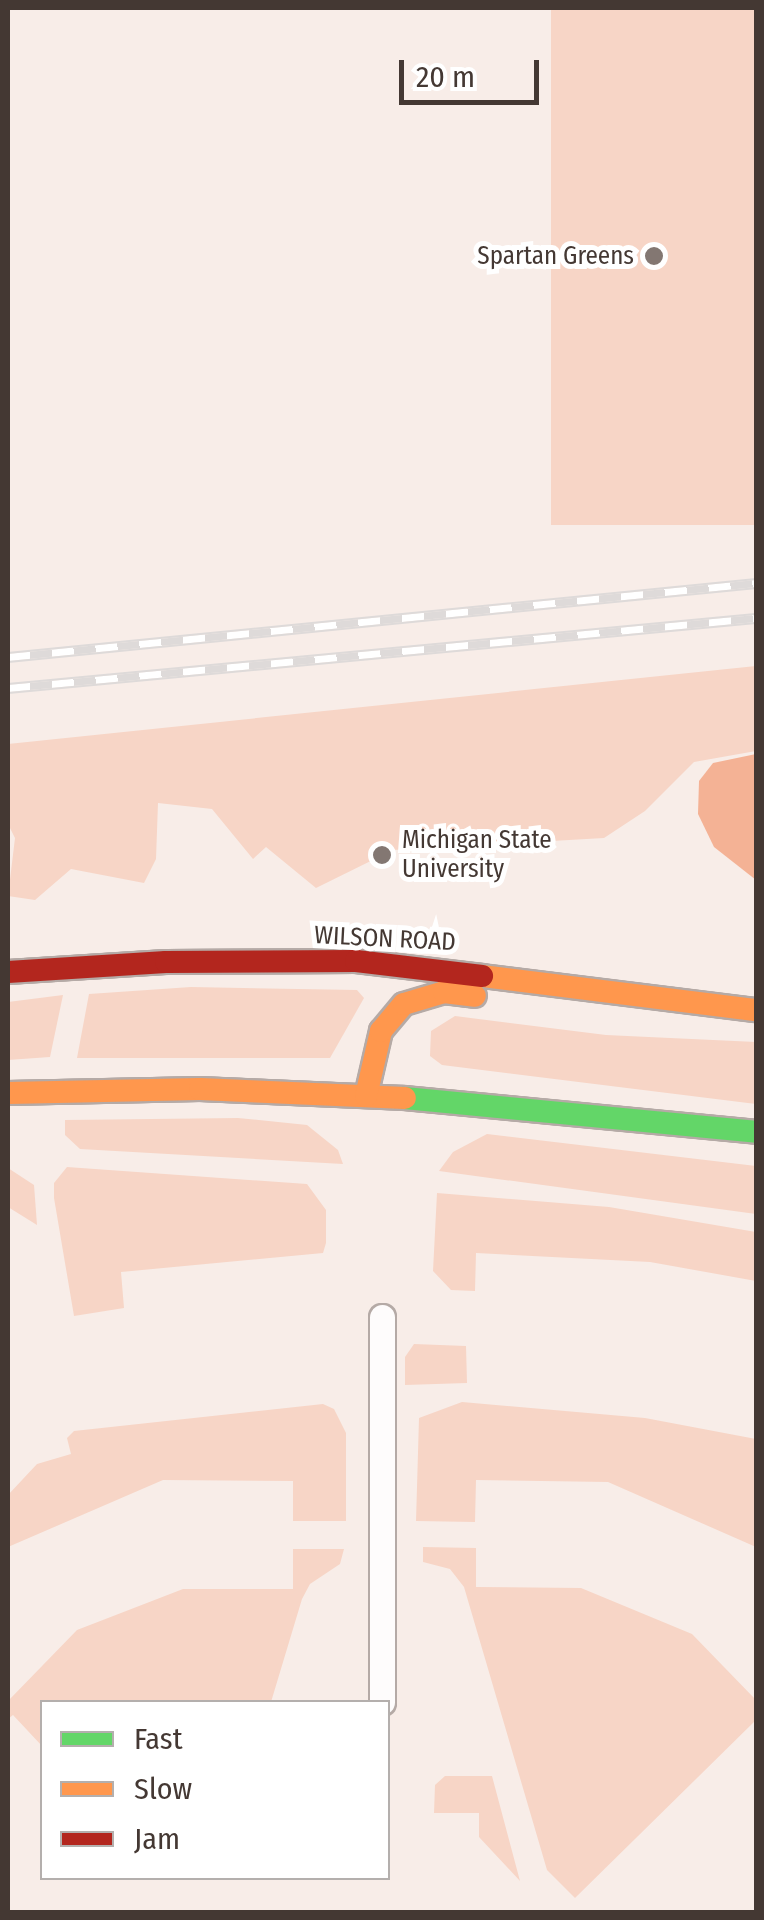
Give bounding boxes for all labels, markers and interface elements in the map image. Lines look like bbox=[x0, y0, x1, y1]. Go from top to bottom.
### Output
scale bar bbox=[404, 40, 544, 102]
text: 20 m bbox=[416, 59, 475, 95]
place label: Spartan Greens bbox=[477, 241, 634, 271]
marker: Spartan Greens bbox=[643, 245, 665, 267]
place label: Michigan State University bbox=[402, 826, 552, 885]
marker: Michigan State University bbox=[371, 844, 393, 866]
street label: WILSON ROAD bbox=[313, 920, 457, 958]
legend bbox=[40, 1700, 390, 1880]
text: Fast bbox=[134, 1721, 182, 1757]
text: Slow bbox=[134, 1771, 192, 1807]
text: Jam bbox=[134, 1821, 180, 1857]

